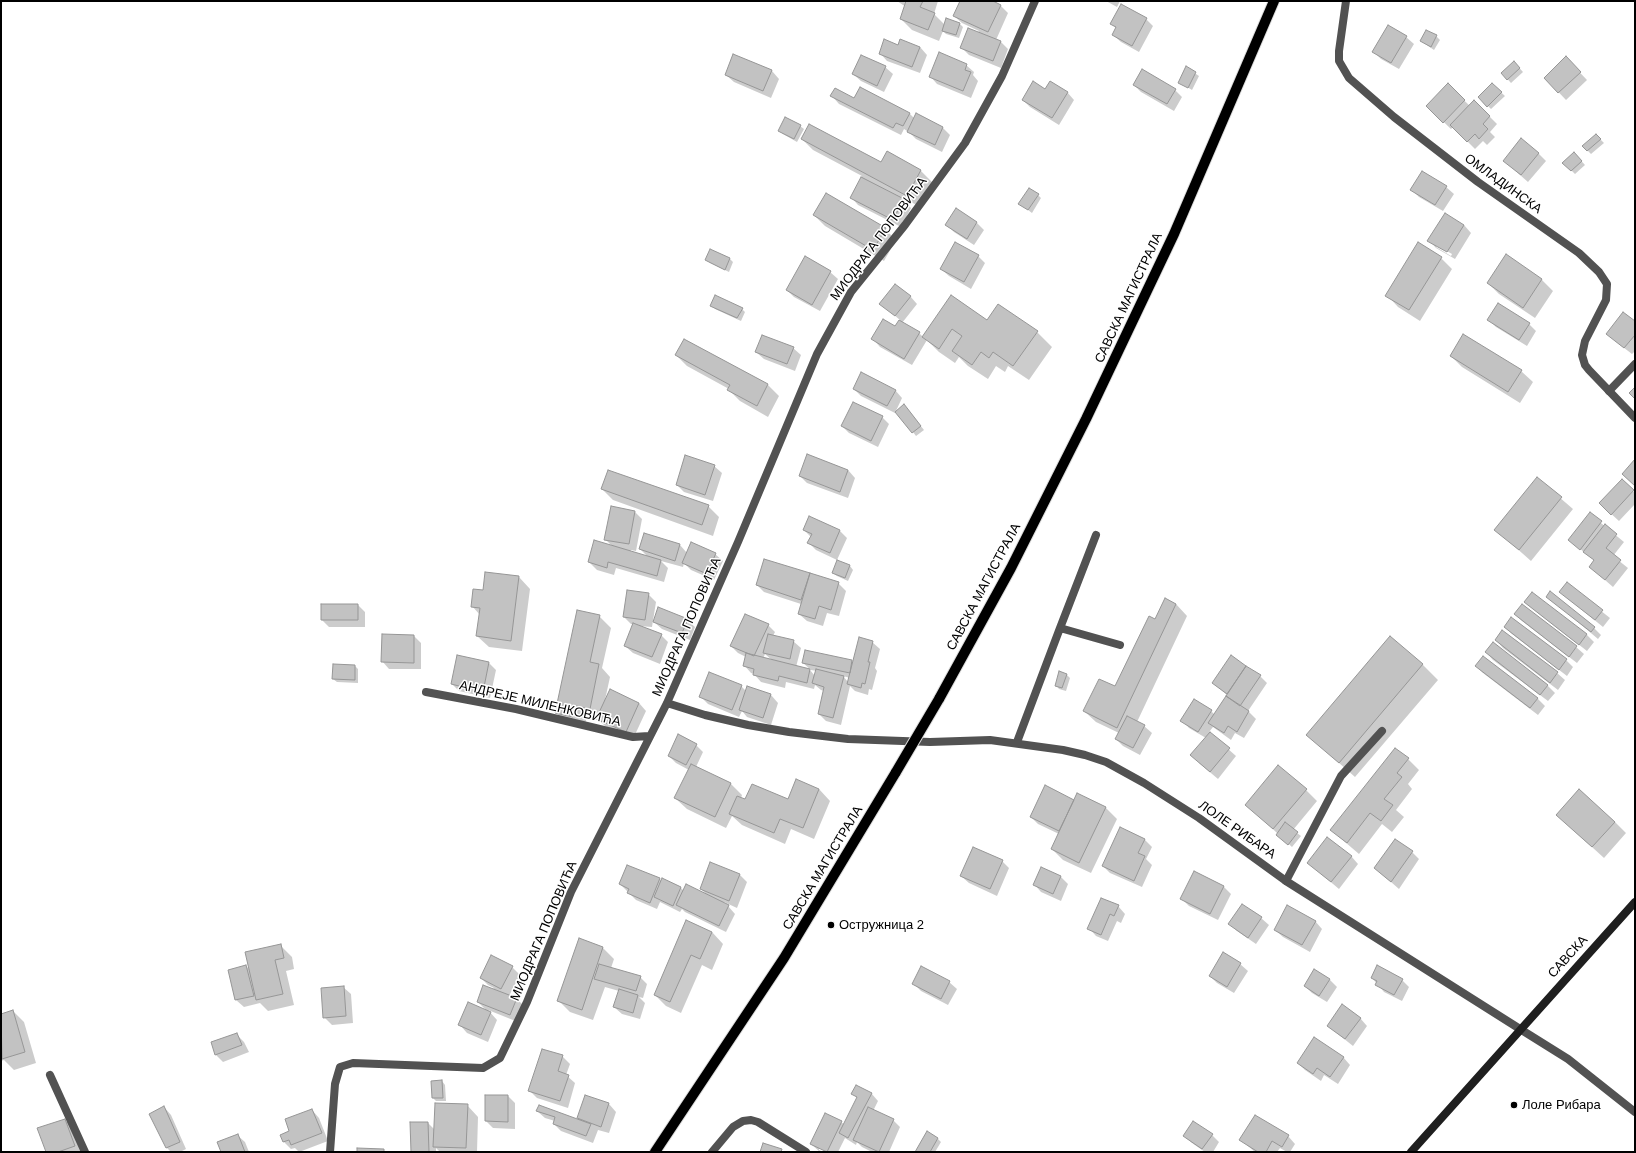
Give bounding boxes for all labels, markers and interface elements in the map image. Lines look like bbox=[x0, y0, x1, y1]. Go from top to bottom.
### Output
street label: ОМЛАДИНСКА bbox=[1461, 151, 1545, 217]
street label: МИОДРАГА ПОПОВИЋА bbox=[828, 174, 930, 304]
street label: САВСКА МАГИСТРАЛА bbox=[1092, 230, 1166, 366]
street label: САВСКА МАГИСТРАЛА bbox=[944, 521, 1024, 653]
street label: МИОДРАГА ПОПОВИЋА bbox=[649, 555, 725, 699]
street label: АНДРЕЈЕ МИЛЕНКОВИЋА bbox=[458, 678, 622, 730]
street label: ЛОЛЕ РИБАРА bbox=[1195, 798, 1279, 862]
street label: САВСКА МАГИСТРАЛА bbox=[780, 803, 866, 933]
street label: МИОДРАГА ПОПОВИЋА bbox=[507, 859, 581, 1003]
place label: Остружница 2 bbox=[839, 917, 924, 933]
marker: Остружница 2 bbox=[826, 920, 836, 930]
street label: САВСКА bbox=[1545, 933, 1591, 981]
place label: Лоле Рибара bbox=[1522, 1097, 1601, 1113]
marker: Лоле Рибара bbox=[1509, 1100, 1519, 1110]

